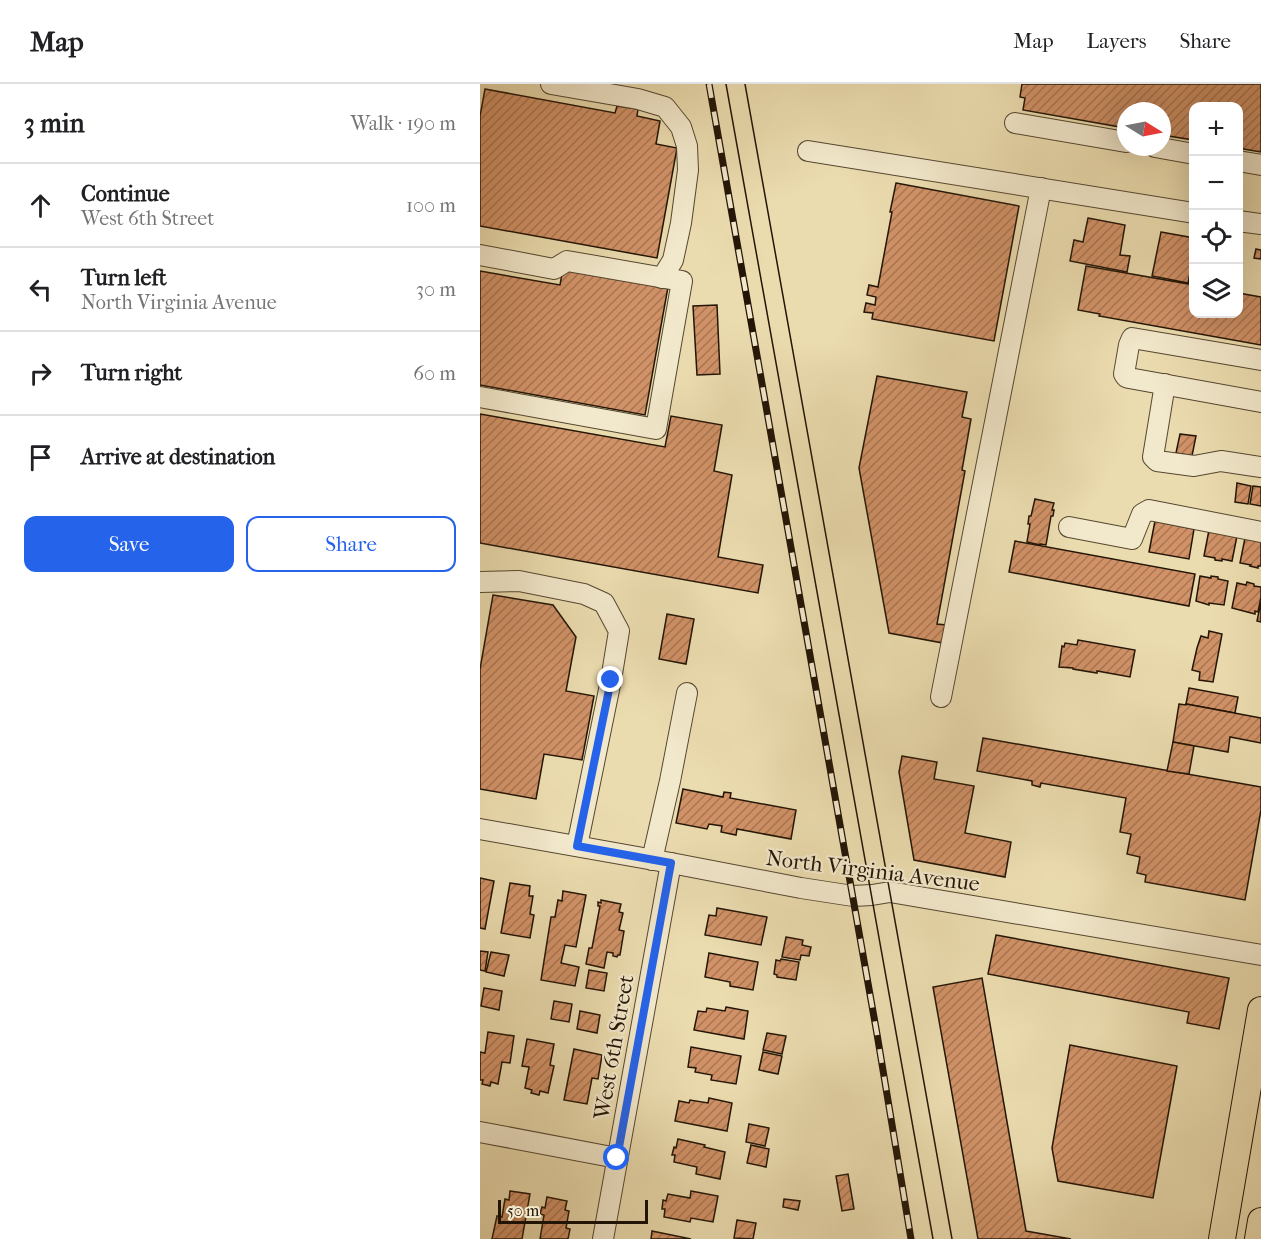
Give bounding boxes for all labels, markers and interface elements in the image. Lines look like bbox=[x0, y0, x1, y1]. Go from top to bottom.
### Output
text: Map bbox=[30, 25, 84, 58]
text: Map bbox=[1013, 29, 1054, 53]
text: Layers bbox=[1087, 29, 1146, 53]
text: Share bbox=[1179, 29, 1231, 53]
north arrow bbox=[1117, 102, 1171, 156]
map controls bbox=[1189, 102, 1243, 318]
button: + bbox=[1189, 102, 1243, 156]
text: 3 min bbox=[24, 108, 85, 139]
text: Walk · 190 m bbox=[350, 112, 456, 135]
button: − bbox=[1189, 156, 1243, 210]
text: Continue bbox=[81, 181, 170, 207]
icon: ahead bbox=[24, 189, 57, 222]
text: 100 m bbox=[406, 194, 456, 217]
text: West 6th Street bbox=[81, 207, 214, 230]
button: locate bbox=[1189, 210, 1243, 264]
button: layers bbox=[1189, 264, 1243, 318]
text: Turn left bbox=[81, 265, 167, 291]
icon: left bbox=[24, 273, 57, 306]
text: 30 m bbox=[416, 278, 456, 301]
text: North Virginia Avenue bbox=[81, 291, 277, 314]
icon: right bbox=[24, 357, 57, 390]
text: Turn right bbox=[81, 360, 182, 386]
text: 60 m bbox=[413, 362, 456, 385]
icon: arrive bbox=[24, 441, 57, 474]
text: Arrive at destination bbox=[81, 444, 275, 470]
button: Save bbox=[24, 516, 234, 572]
button: Share bbox=[246, 516, 456, 572]
route end bbox=[597, 666, 623, 692]
street label: North Virginia Avenue bbox=[764, 845, 981, 897]
street label: West 6th Street bbox=[588, 973, 640, 1123]
route start bbox=[603, 1144, 629, 1170]
scale bar bbox=[498, 1197, 648, 1224]
text: 50 m bbox=[507, 1201, 539, 1220]

